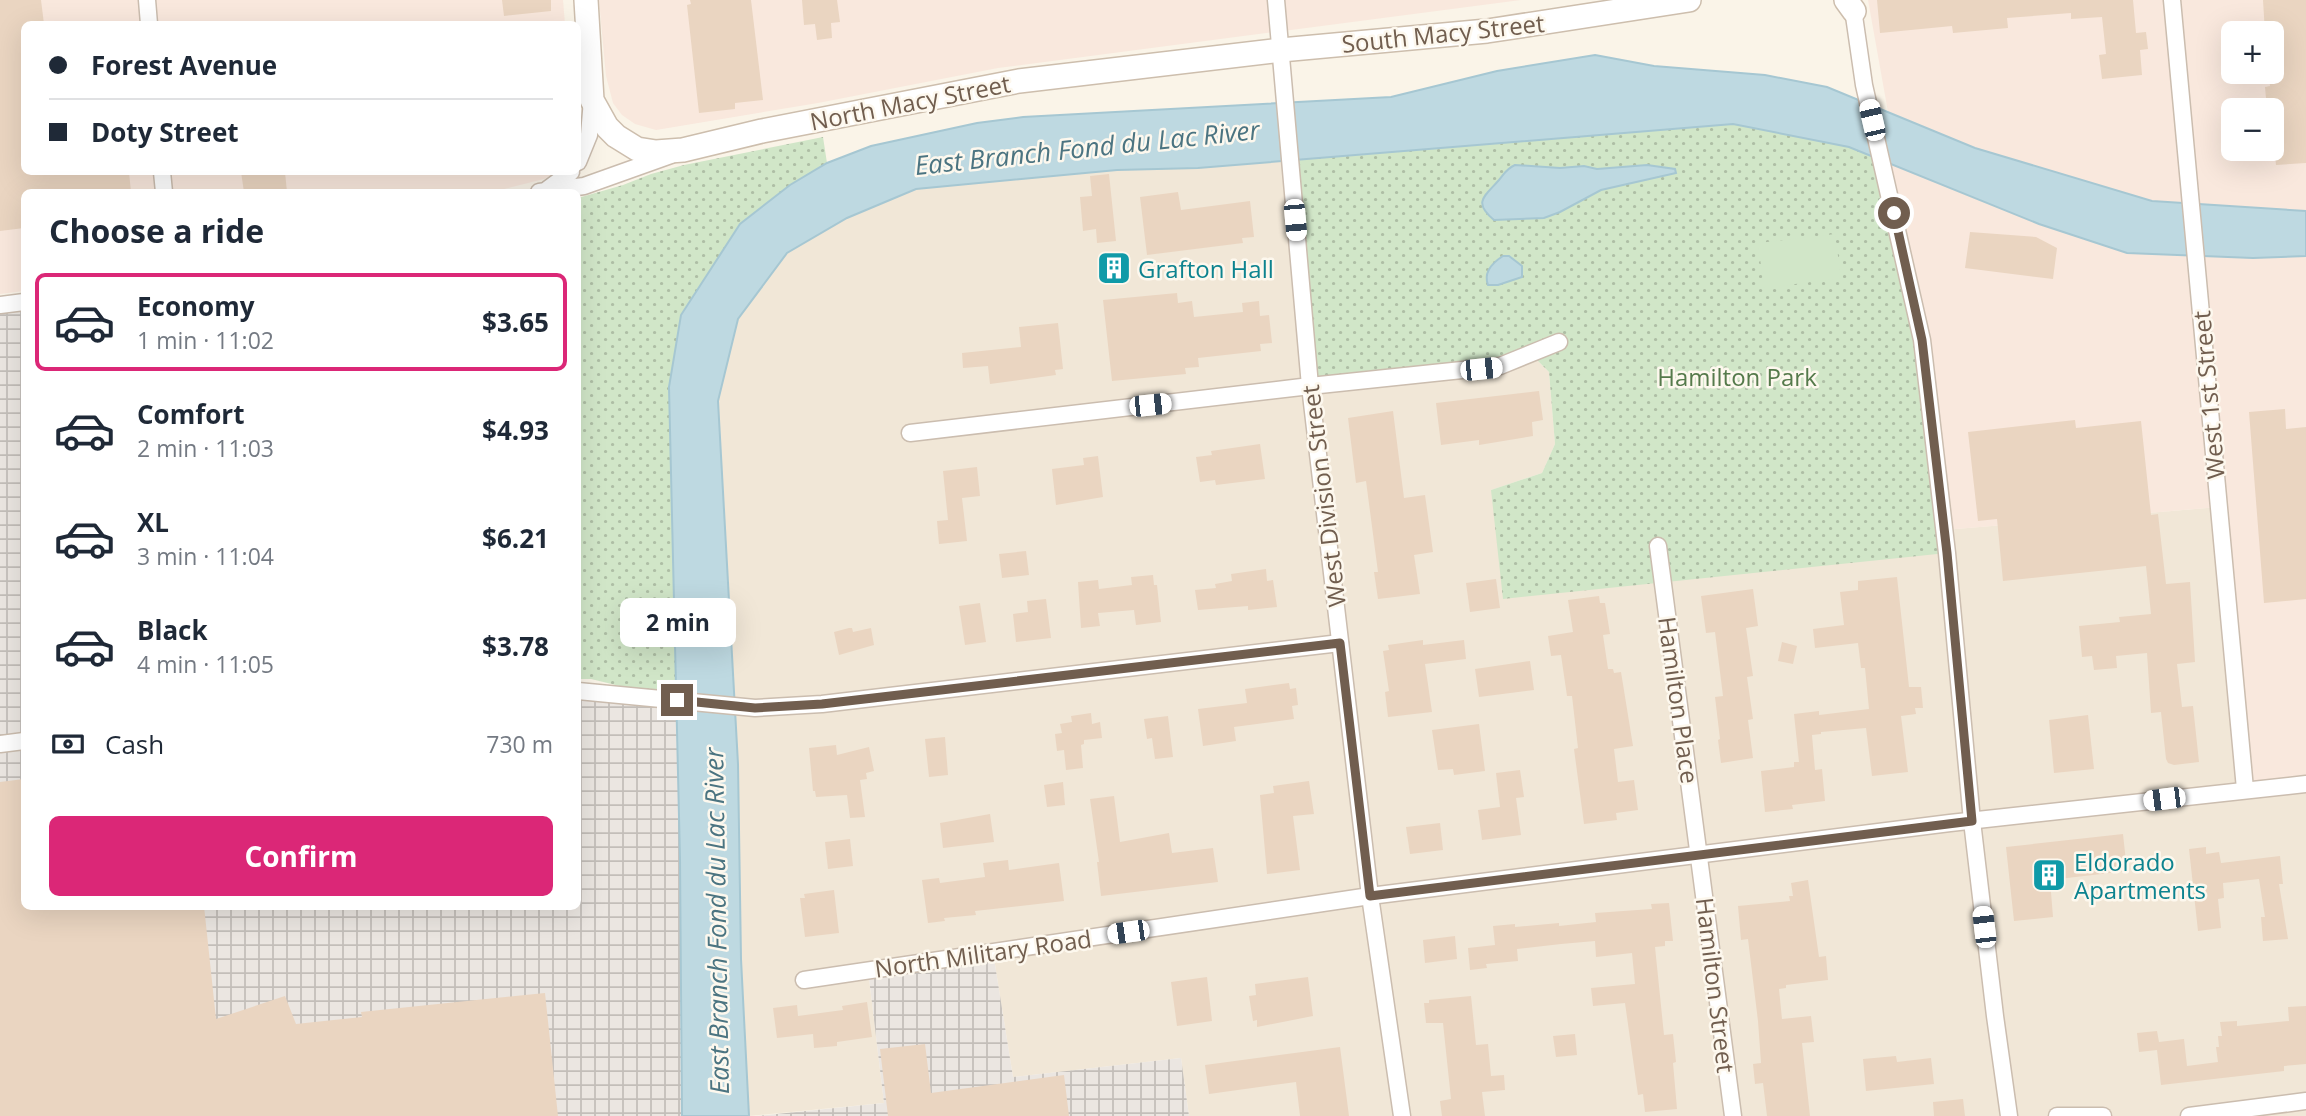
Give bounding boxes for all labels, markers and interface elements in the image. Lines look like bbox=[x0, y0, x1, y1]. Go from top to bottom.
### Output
street label: South Macy Street bbox=[1340, 6, 1546, 60]
map controls bbox=[2221, 21, 2284, 161]
button: + bbox=[2221, 21, 2284, 84]
text: Forest Avenue bbox=[91, 47, 277, 83]
street label: North Macy Street bbox=[807, 66, 1013, 138]
car bbox=[1858, 97, 1887, 143]
button: − bbox=[2221, 98, 2284, 161]
water label: East Branch Fond du Lac River bbox=[913, 111, 1263, 183]
text: Doty Street bbox=[91, 114, 239, 150]
route start bbox=[1878, 197, 1910, 229]
car bbox=[1283, 198, 1308, 242]
text: Choose a ride bbox=[49, 209, 264, 252]
building icon: Grafton Hall bbox=[1095, 249, 1133, 287]
place label: Grafton Hall bbox=[1138, 252, 1274, 285]
text: Economy bbox=[137, 288, 255, 324]
icon: car bbox=[53, 291, 116, 354]
text: $3.65 bbox=[482, 304, 549, 340]
street label: West 1st Street bbox=[2184, 309, 2232, 481]
text: 1 min · 11:02 bbox=[137, 324, 274, 356]
car bbox=[1460, 356, 1503, 382]
park label: Hamilton Park bbox=[1657, 360, 1817, 393]
street label: West Division Street bbox=[1293, 383, 1353, 609]
car bbox=[1129, 392, 1172, 418]
text: Comfort bbox=[137, 396, 244, 432]
icon: car bbox=[53, 399, 116, 462]
text: $4.93 bbox=[482, 412, 549, 448]
text: 2 min · 11:03 bbox=[137, 432, 274, 464]
text: XL bbox=[137, 504, 169, 540]
icon: car bbox=[53, 507, 116, 570]
text: $6.21 bbox=[482, 520, 549, 556]
text: 3 min · 11:04 bbox=[137, 540, 274, 572]
callout: 2 min bbox=[619, 598, 735, 648]
text: 2 min bbox=[646, 606, 710, 638]
text: Black bbox=[137, 612, 208, 648]
street label: Hamilton Place bbox=[1651, 614, 1707, 786]
icon: car bbox=[53, 615, 116, 678]
text: $3.78 bbox=[482, 628, 549, 664]
text: 4 min · 11:05 bbox=[137, 648, 274, 680]
route end bbox=[661, 684, 693, 716]
icon: cash bbox=[49, 725, 87, 763]
text: Cash bbox=[105, 726, 164, 762]
text: 730 m bbox=[486, 728, 553, 760]
water label: East Branch Fond du Lac River bbox=[695, 746, 737, 1095]
car bbox=[2142, 786, 2187, 812]
button: Confirm bbox=[49, 816, 553, 896]
place label: Eldorado Apartments bbox=[2074, 845, 2206, 906]
building icon: Eldorado Apartments bbox=[2030, 856, 2068, 894]
street label: Hamilton Street bbox=[1689, 895, 1743, 1075]
car bbox=[1972, 905, 1997, 949]
car bbox=[1106, 919, 1151, 945]
street label: North Military Road bbox=[872, 921, 1094, 985]

